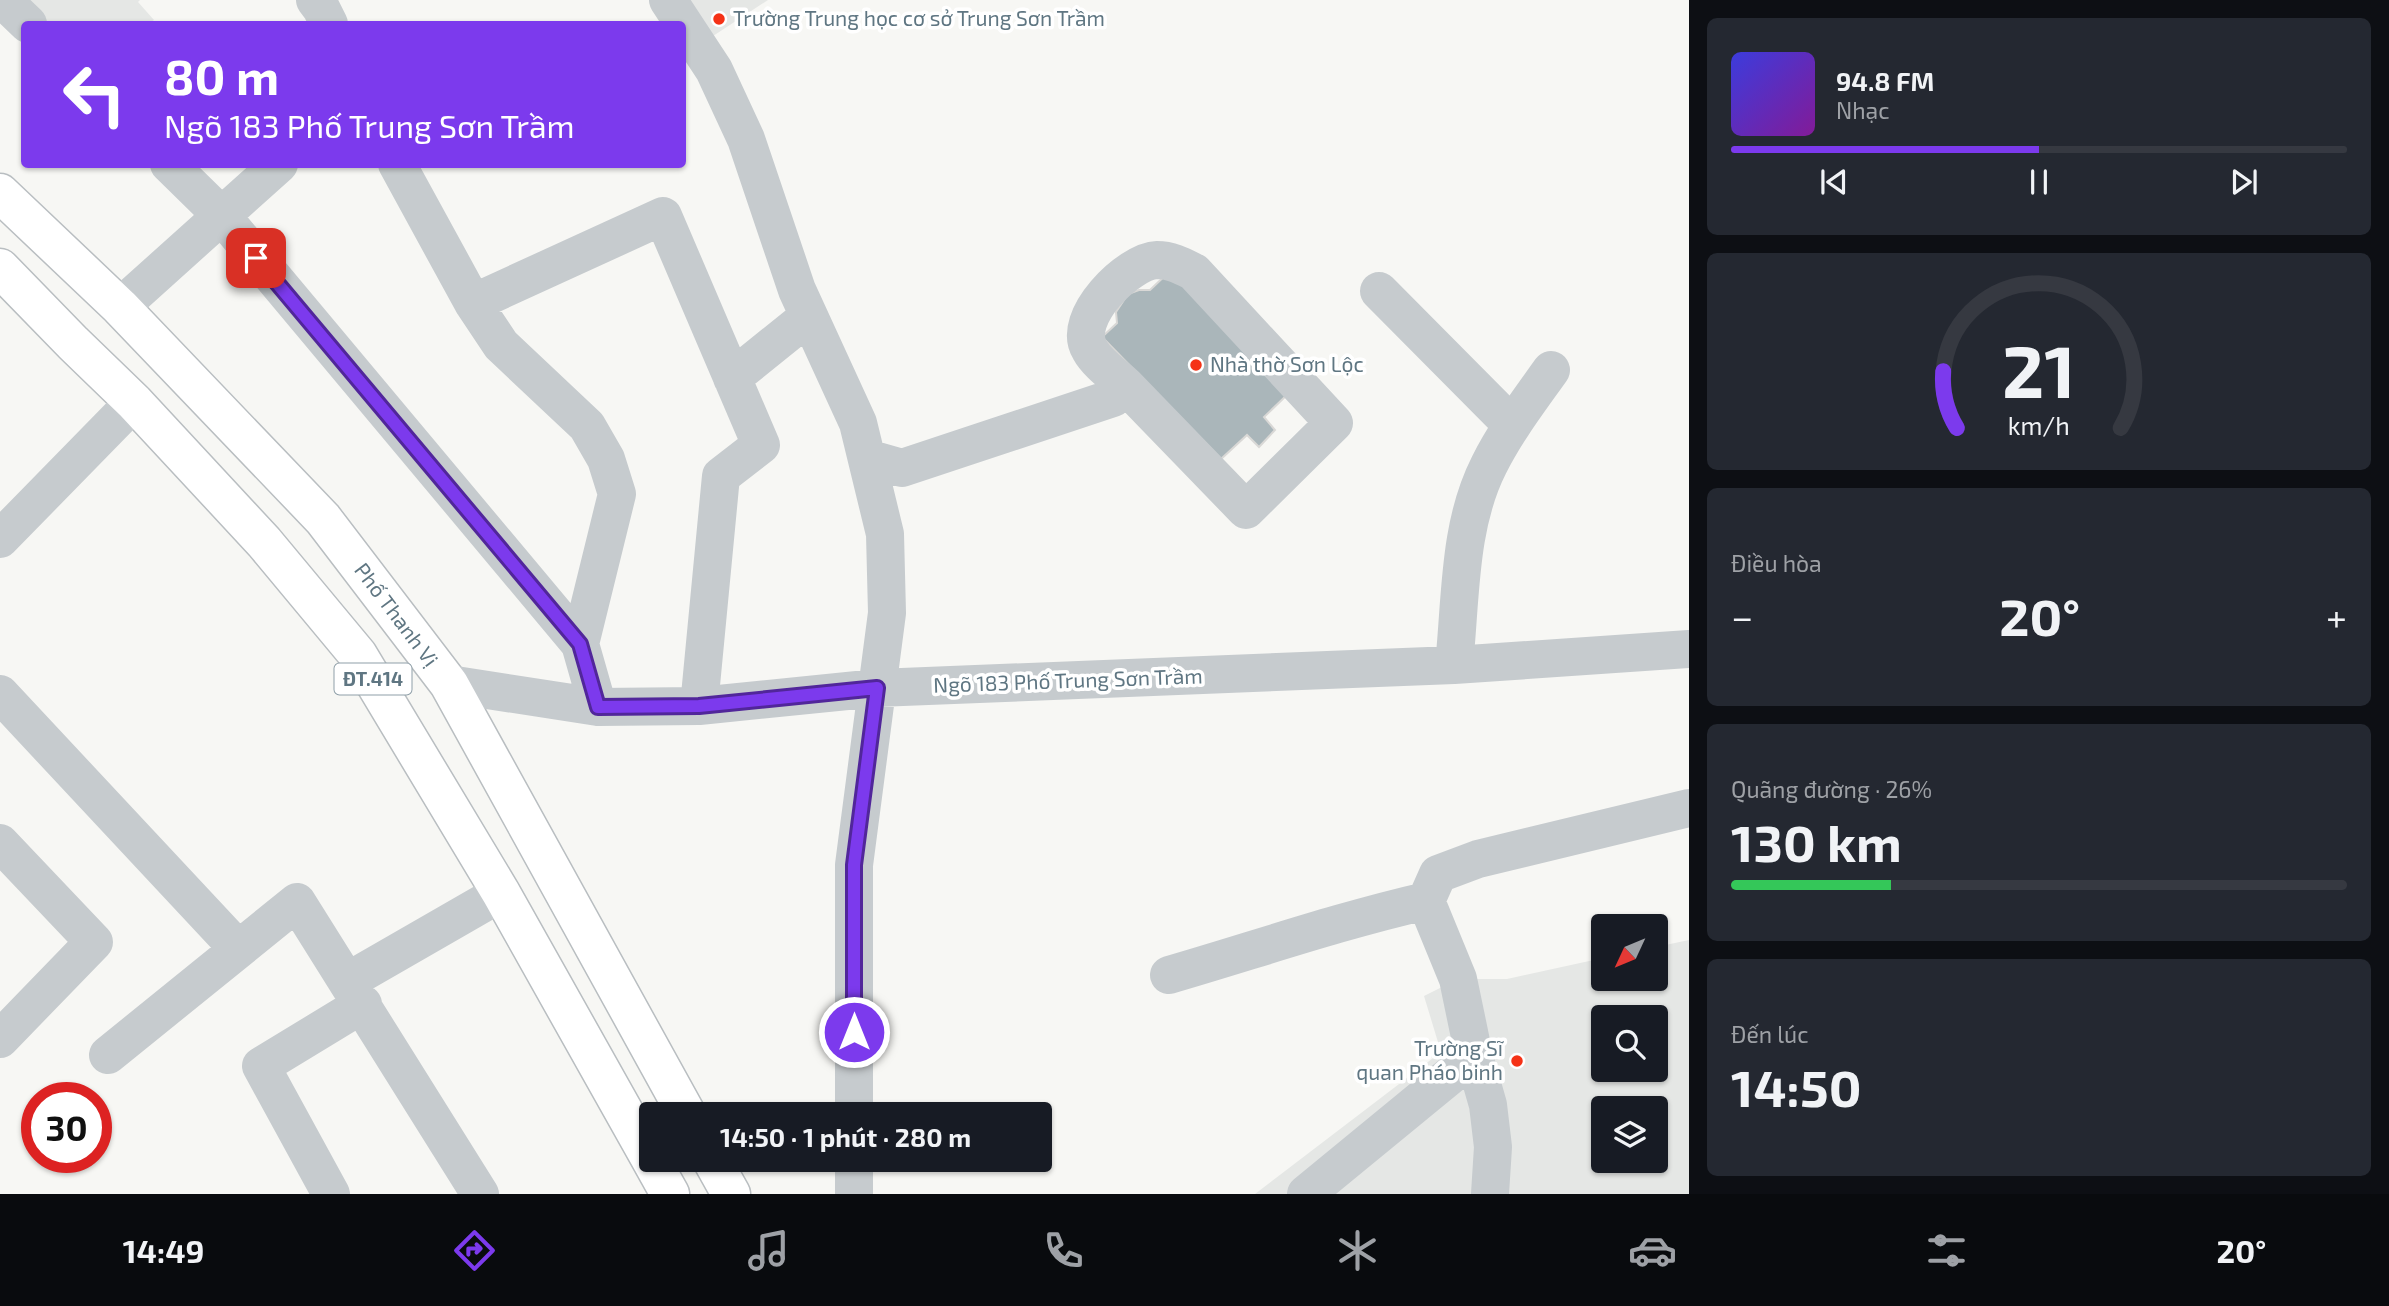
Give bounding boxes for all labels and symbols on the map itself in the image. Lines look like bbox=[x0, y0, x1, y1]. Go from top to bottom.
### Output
place label: Trường Trung học cơ sở Trung Sơn Trầm bbox=[733, 5, 1105, 30]
marker: Trường Trung học cơ sở Trung Sơn Trầm bbox=[711, 11, 727, 27]
pin bbox=[226, 228, 286, 288]
place label: Nhà thờ Sơn Lộc bbox=[1210, 351, 1364, 376]
marker: Nhà thờ Sơn Lộc bbox=[1188, 357, 1204, 373]
street label: Phố Thanh Vị bbox=[350, 557, 444, 671]
street label: Ngõ 183 Phố Trung Sơn Trầm bbox=[933, 662, 1203, 697]
road number: ĐT.414 bbox=[334, 664, 412, 694]
north arrow bbox=[1591, 914, 1668, 990]
position arrow bbox=[817, 995, 891, 1069]
place label: Trường Sĩ quan Pháo binh bbox=[1356, 1035, 1505, 1084]
marker: Trường Sĩ quan Pháo binh bbox=[1509, 1053, 1525, 1069]
speed limit sign: 30 bbox=[21, 1082, 112, 1173]

